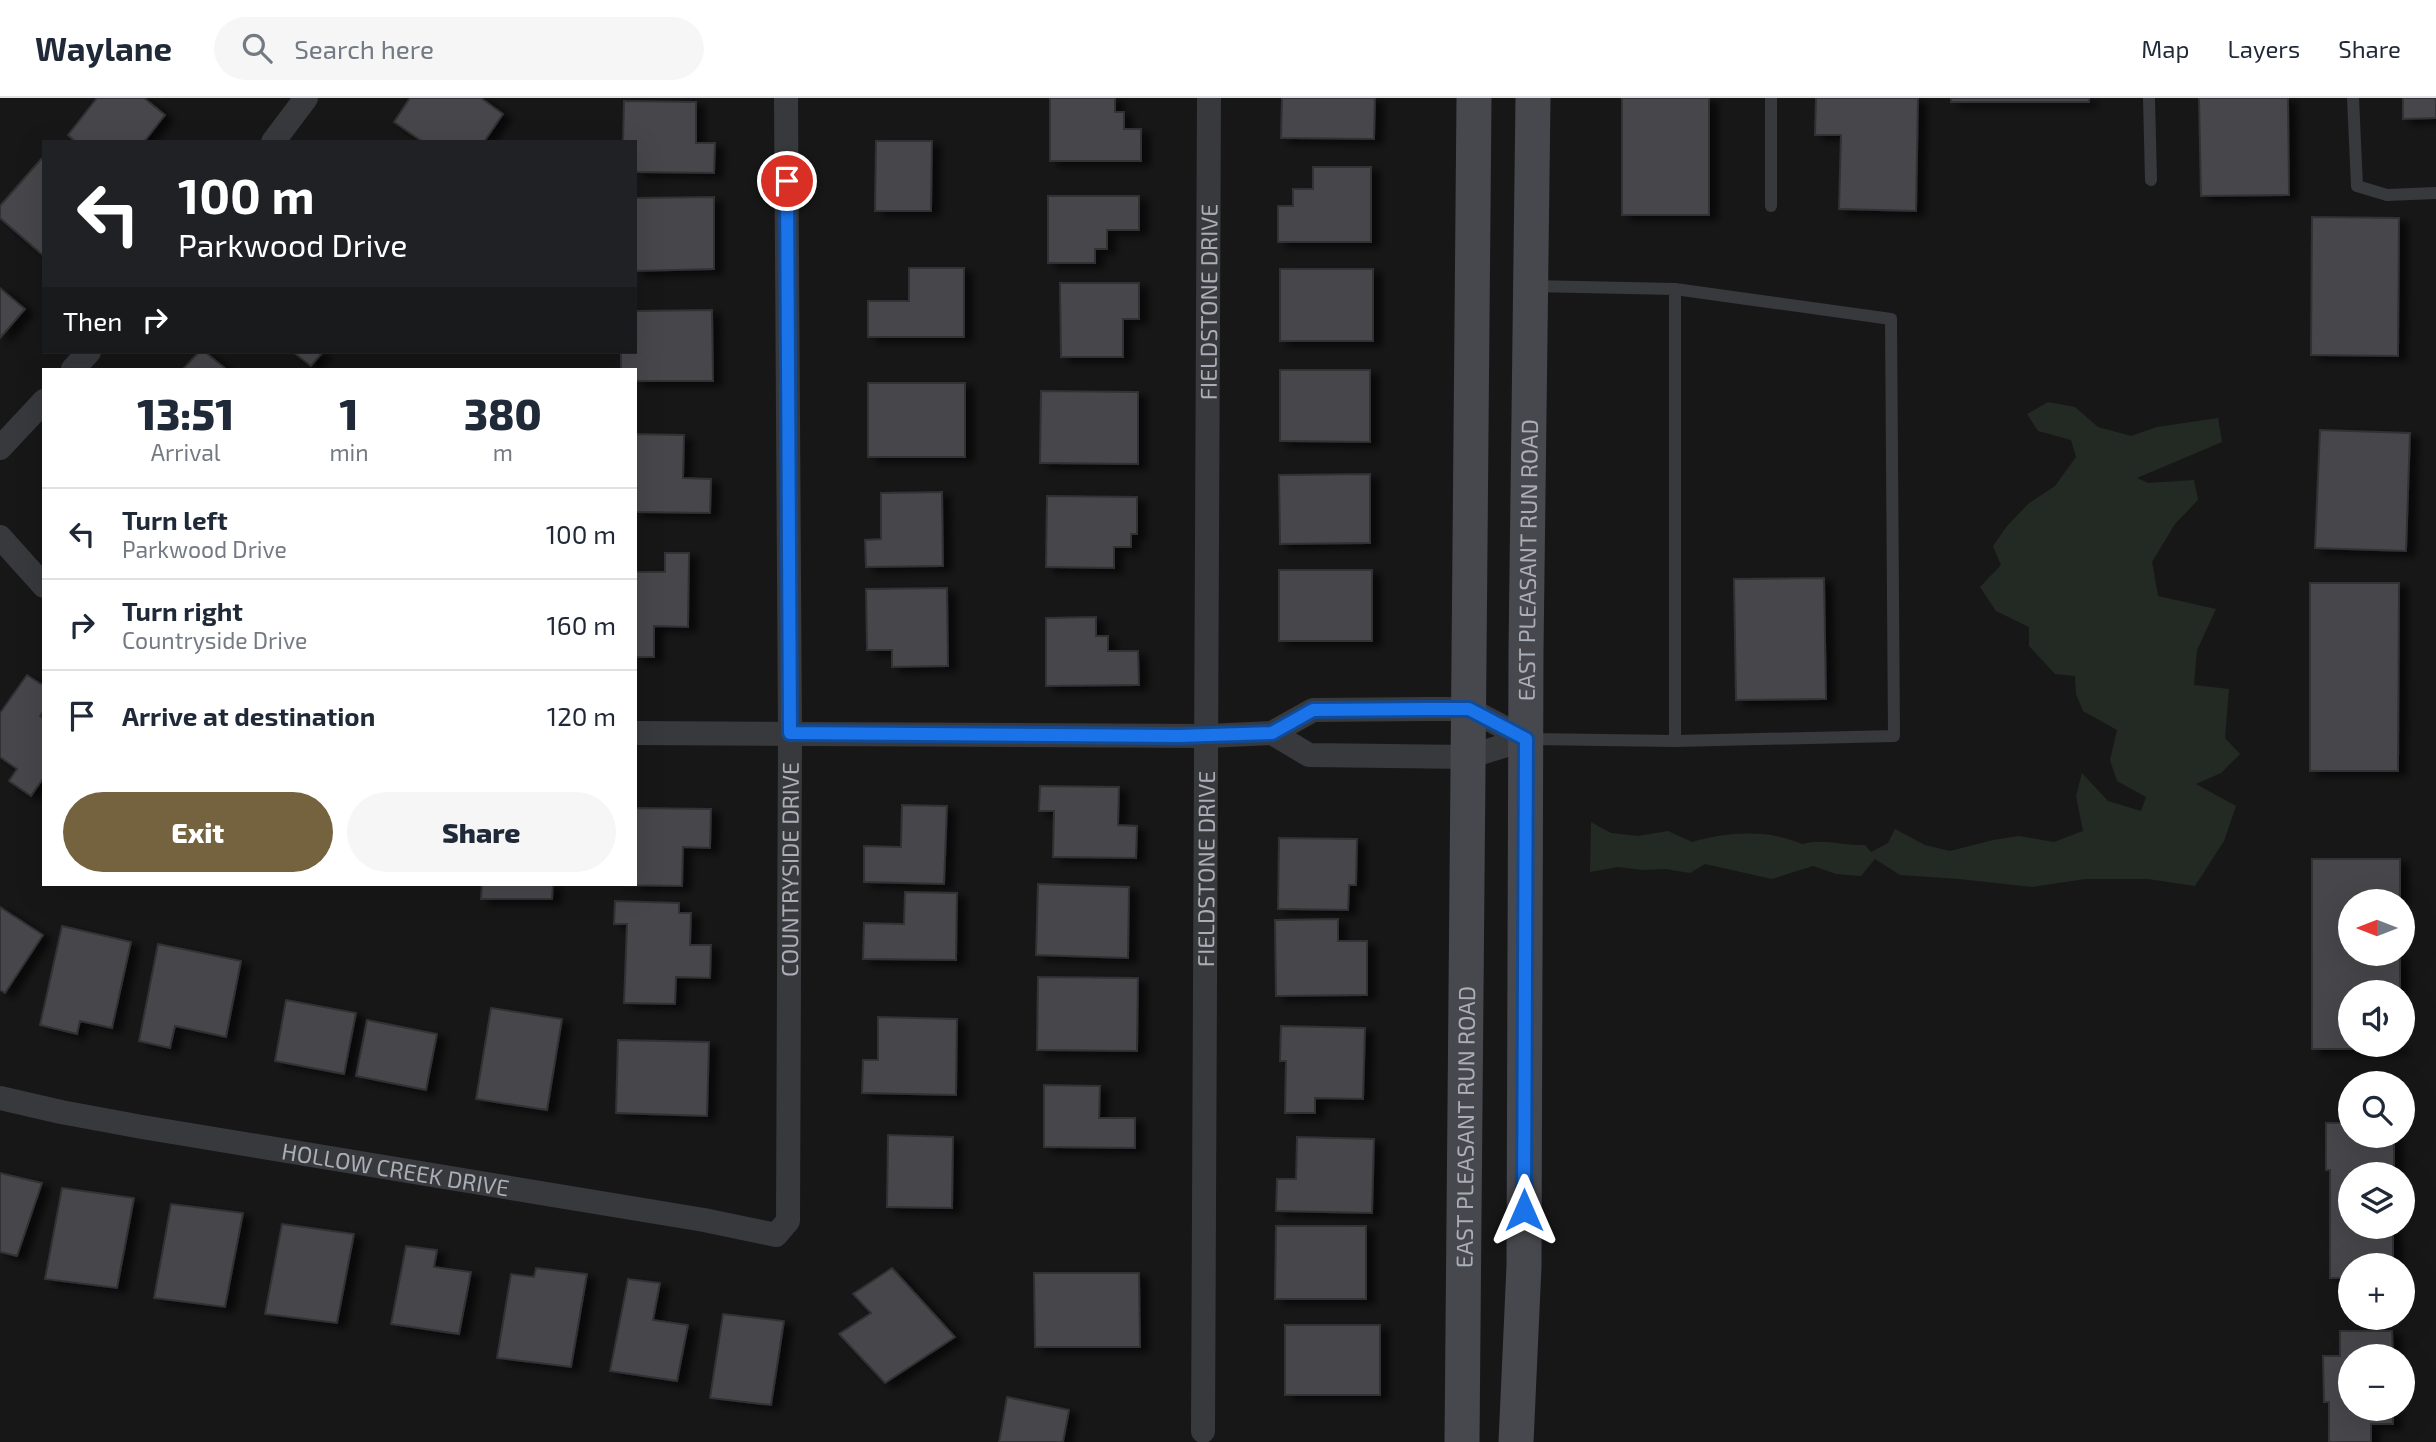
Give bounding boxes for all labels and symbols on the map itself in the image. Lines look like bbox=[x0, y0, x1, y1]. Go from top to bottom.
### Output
pin bbox=[757, 151, 817, 211]
street label: FIELDSTONE DRIVE bbox=[1194, 204, 1223, 400]
street label: EAST PLEASANT RUN ROAD bbox=[1512, 419, 1543, 701]
street label: COUNTRYSIDE DRIVE bbox=[775, 762, 804, 977]
street label: FIELDSTONE DRIVE bbox=[1191, 771, 1220, 967]
north arrow bbox=[2338, 889, 2415, 966]
street label: EAST PLEASANT RUN ROAD bbox=[1450, 986, 1480, 1268]
street label: HOLLOW CREEK DRIVE bbox=[280, 1136, 511, 1202]
position arrow bbox=[1487, 1173, 1561, 1247]

